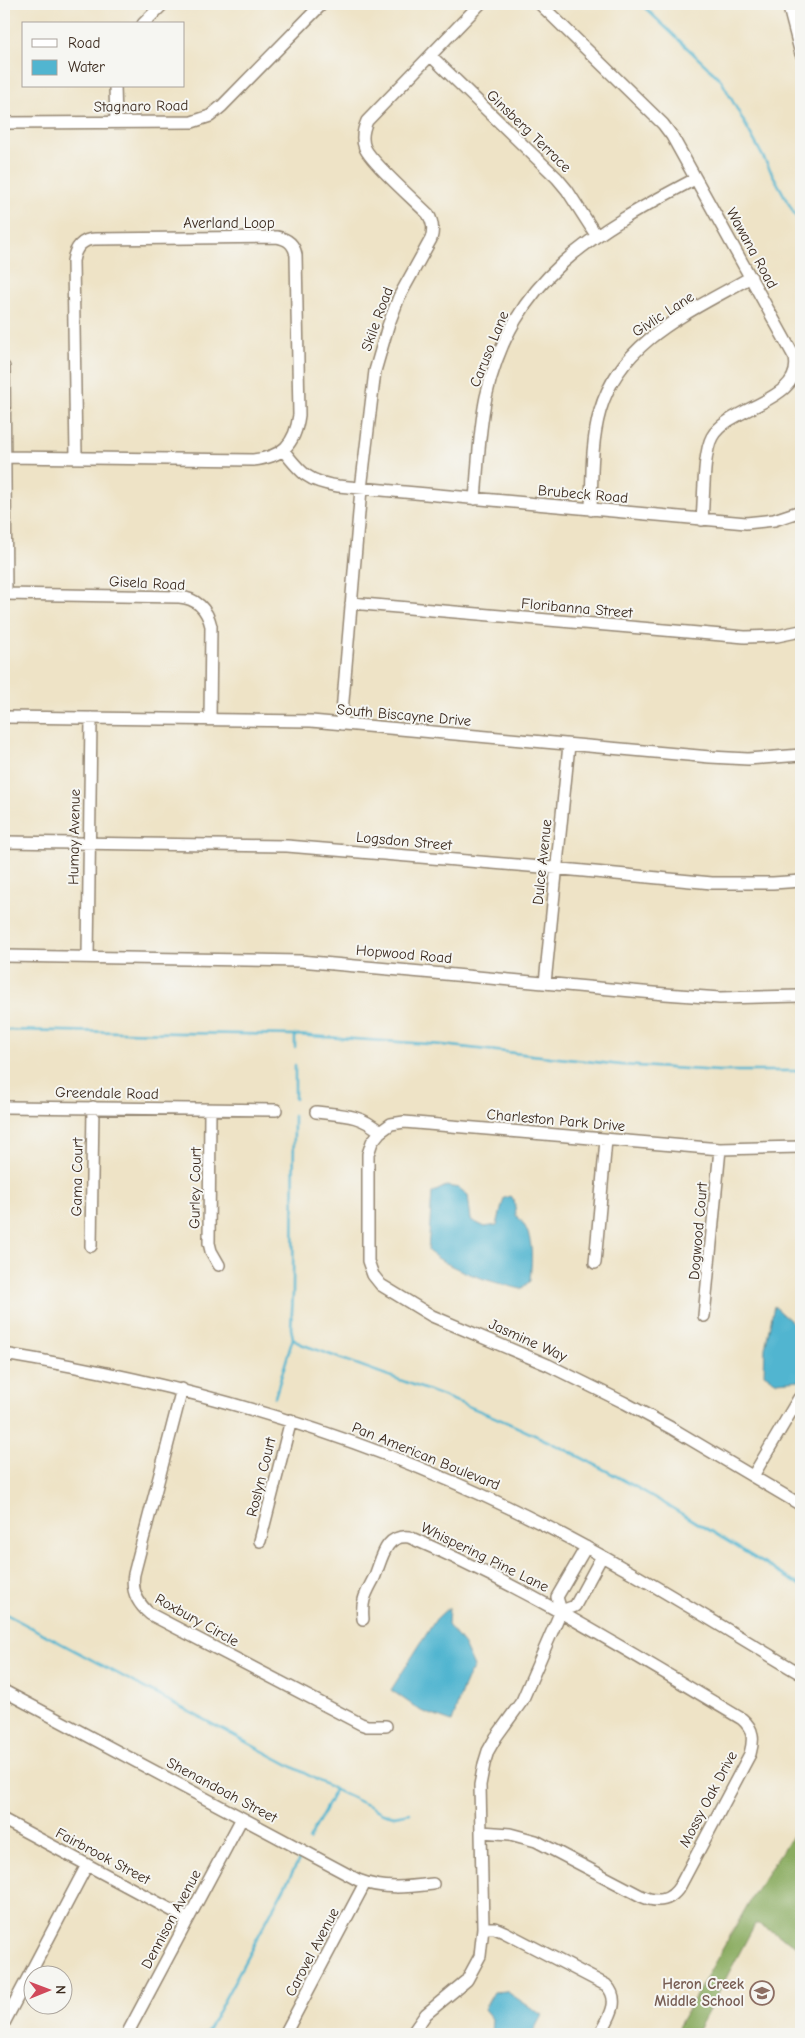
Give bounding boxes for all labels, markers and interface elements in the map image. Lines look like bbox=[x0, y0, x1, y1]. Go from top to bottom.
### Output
legend bbox=[22, 22, 185, 88]
text: Road bbox=[68, 34, 100, 52]
text: Water bbox=[68, 58, 105, 76]
street label: Ginsberg Terrace bbox=[483, 86, 575, 176]
street label: Stagnaro Road bbox=[93, 96, 189, 116]
street label: Wawana Road bbox=[722, 204, 782, 292]
street label: Averland Loop bbox=[183, 214, 275, 232]
street label: Skile Road bbox=[357, 284, 397, 354]
street label: Givlic Lane bbox=[629, 287, 698, 341]
street label: Caruso Lane bbox=[466, 308, 513, 390]
street label: Brubeck Road bbox=[537, 481, 629, 507]
street label: Gisela Road bbox=[108, 572, 186, 594]
street label: Floribanna Street bbox=[520, 594, 634, 622]
street label: South Biscayne Drive bbox=[336, 700, 472, 730]
street label: Humay Avenue bbox=[64, 788, 84, 885]
street label: Dulce Avenue bbox=[529, 818, 555, 906]
street label: Logsdon Street bbox=[355, 828, 453, 854]
street label: Hopwood Road bbox=[355, 941, 453, 967]
street label: Greendale Road bbox=[55, 1083, 159, 1103]
street label: Charleston Park Drive bbox=[486, 1105, 627, 1135]
street label: Gama Court bbox=[67, 1137, 87, 1217]
street label: Gurley Court bbox=[185, 1146, 205, 1229]
street label: Dogwood Court bbox=[685, 1181, 711, 1281]
street label: Jasmine Way bbox=[486, 1315, 570, 1365]
street label: Pan American Boulevard bbox=[349, 1418, 503, 1494]
street label: Roslyn Court bbox=[242, 1435, 280, 1519]
street label: Whispering Pine Lane bbox=[418, 1518, 552, 1596]
street label: Roxbury Circle bbox=[152, 1590, 242, 1651]
street label: Mossy Oak Drive bbox=[675, 1747, 741, 1850]
street label: Shenandoah Street bbox=[164, 1753, 281, 1827]
street label: Fairbrook Street bbox=[53, 1824, 154, 1889]
street label: Dennison Avenue bbox=[137, 1866, 205, 1972]
street label: Carovel Avenue bbox=[281, 1904, 343, 1999]
north arrow bbox=[22, 1966, 72, 2016]
place label: Heron Creek Middle School bbox=[654, 1975, 745, 2010]
school or university icon: Heron Creek Middle School bbox=[749, 1980, 775, 2006]
text: N bbox=[52, 1985, 69, 1994]

